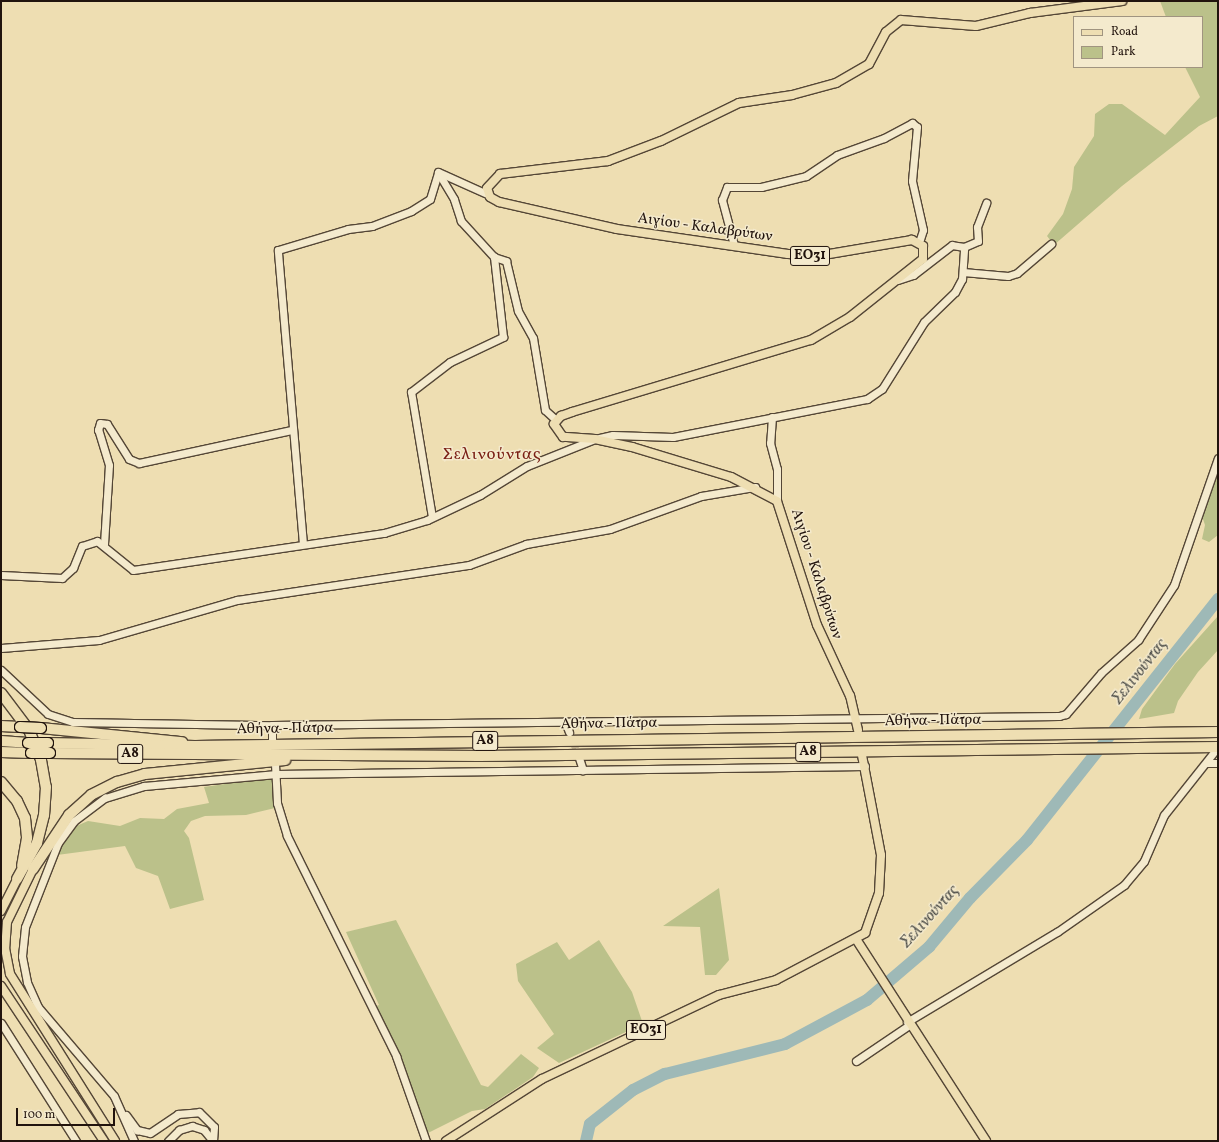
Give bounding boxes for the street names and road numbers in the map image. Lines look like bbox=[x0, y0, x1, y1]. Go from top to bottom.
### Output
street label: Αιγίου - Καλαβρύτων bbox=[636, 210, 774, 246]
road number: ΕΟ31 bbox=[790, 244, 830, 268]
street label: Αιγίου - Καλαβρύτων bbox=[786, 506, 846, 642]
street label: Αθήνα - Πάτρα bbox=[884, 711, 982, 731]
street label: Αθήνα - Πάτρα bbox=[560, 714, 658, 734]
street label: Αθήνα - Πάτρα bbox=[236, 719, 334, 739]
road number: Α8 bbox=[472, 729, 498, 753]
road number: Α8 bbox=[795, 740, 821, 764]
road number: Α8 bbox=[117, 742, 143, 766]
road number: ΕΟ31 bbox=[626, 1018, 666, 1042]

